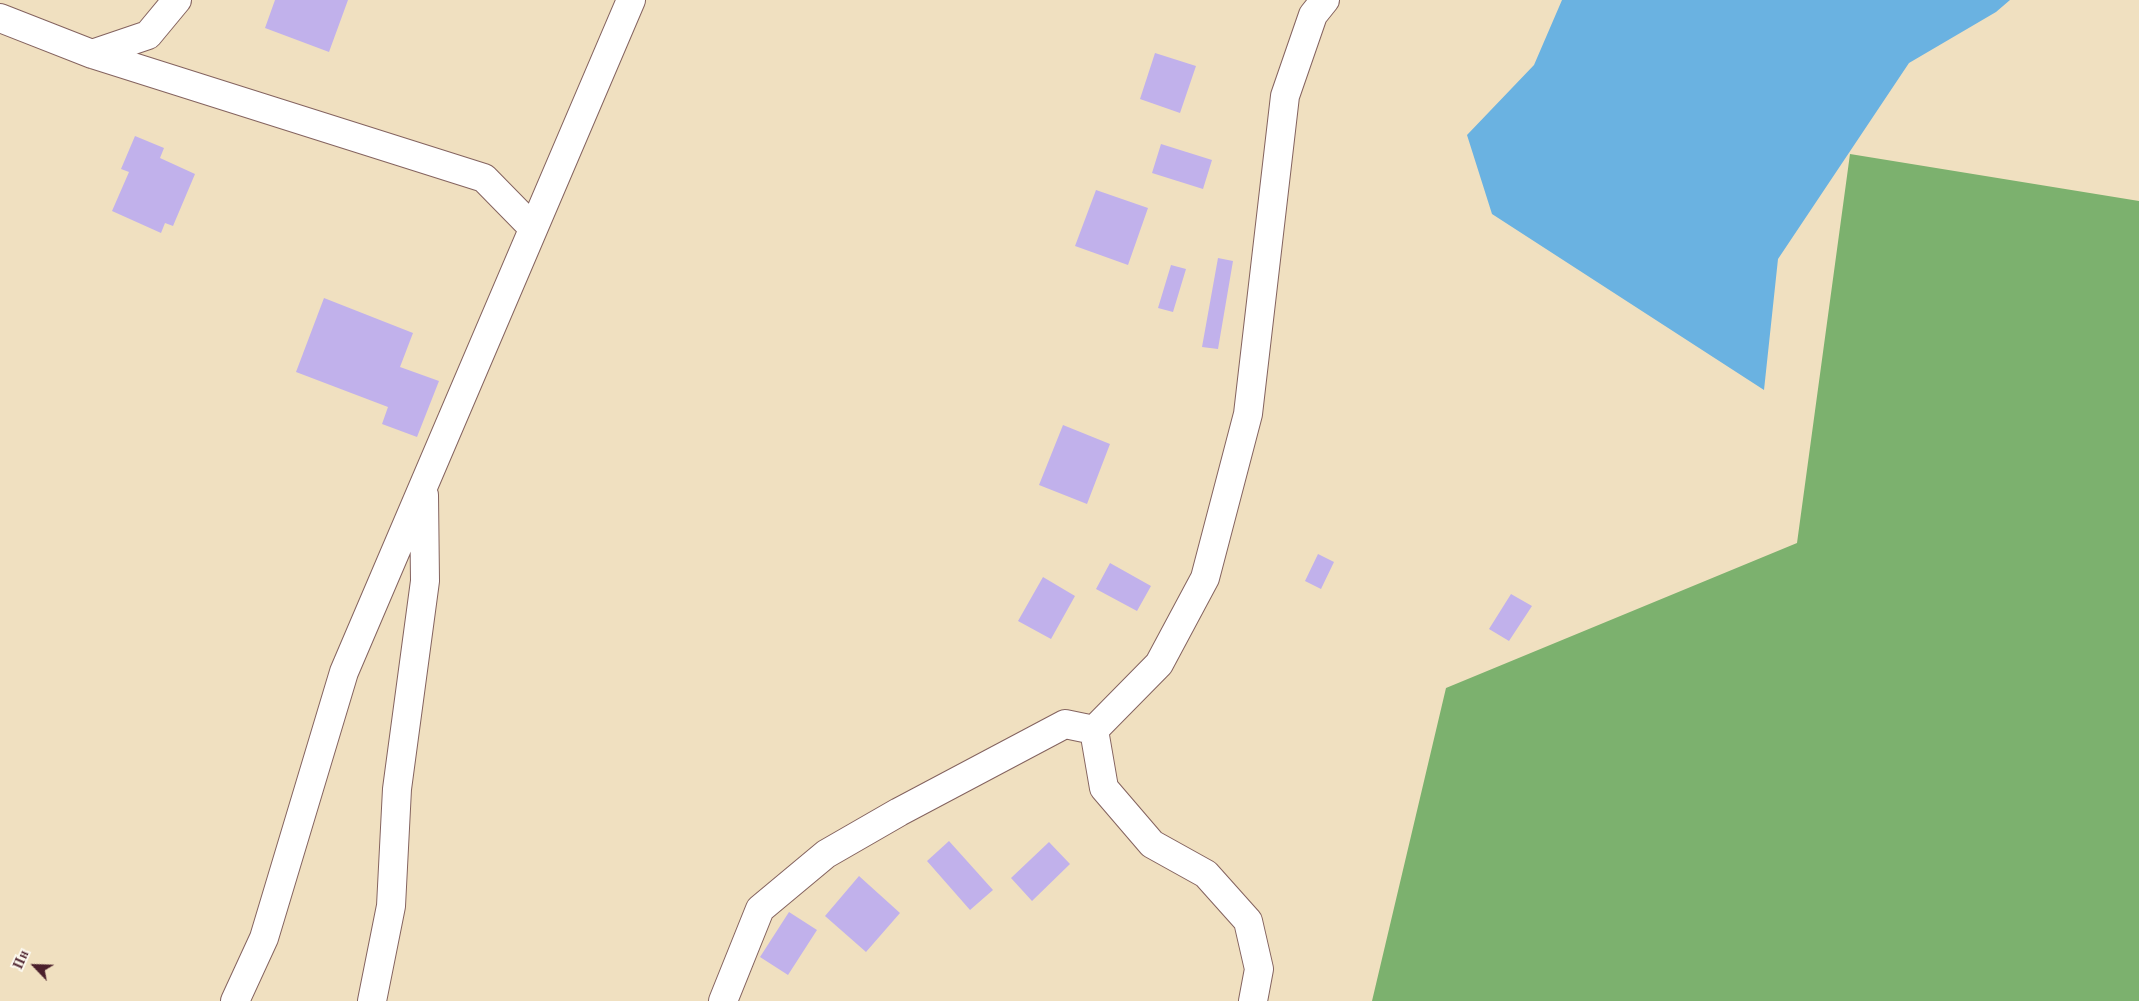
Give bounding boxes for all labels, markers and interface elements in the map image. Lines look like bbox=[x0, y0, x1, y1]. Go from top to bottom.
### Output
north arrow bbox=[10, 941, 60, 991]
text: Пн bbox=[11, 948, 32, 972]

